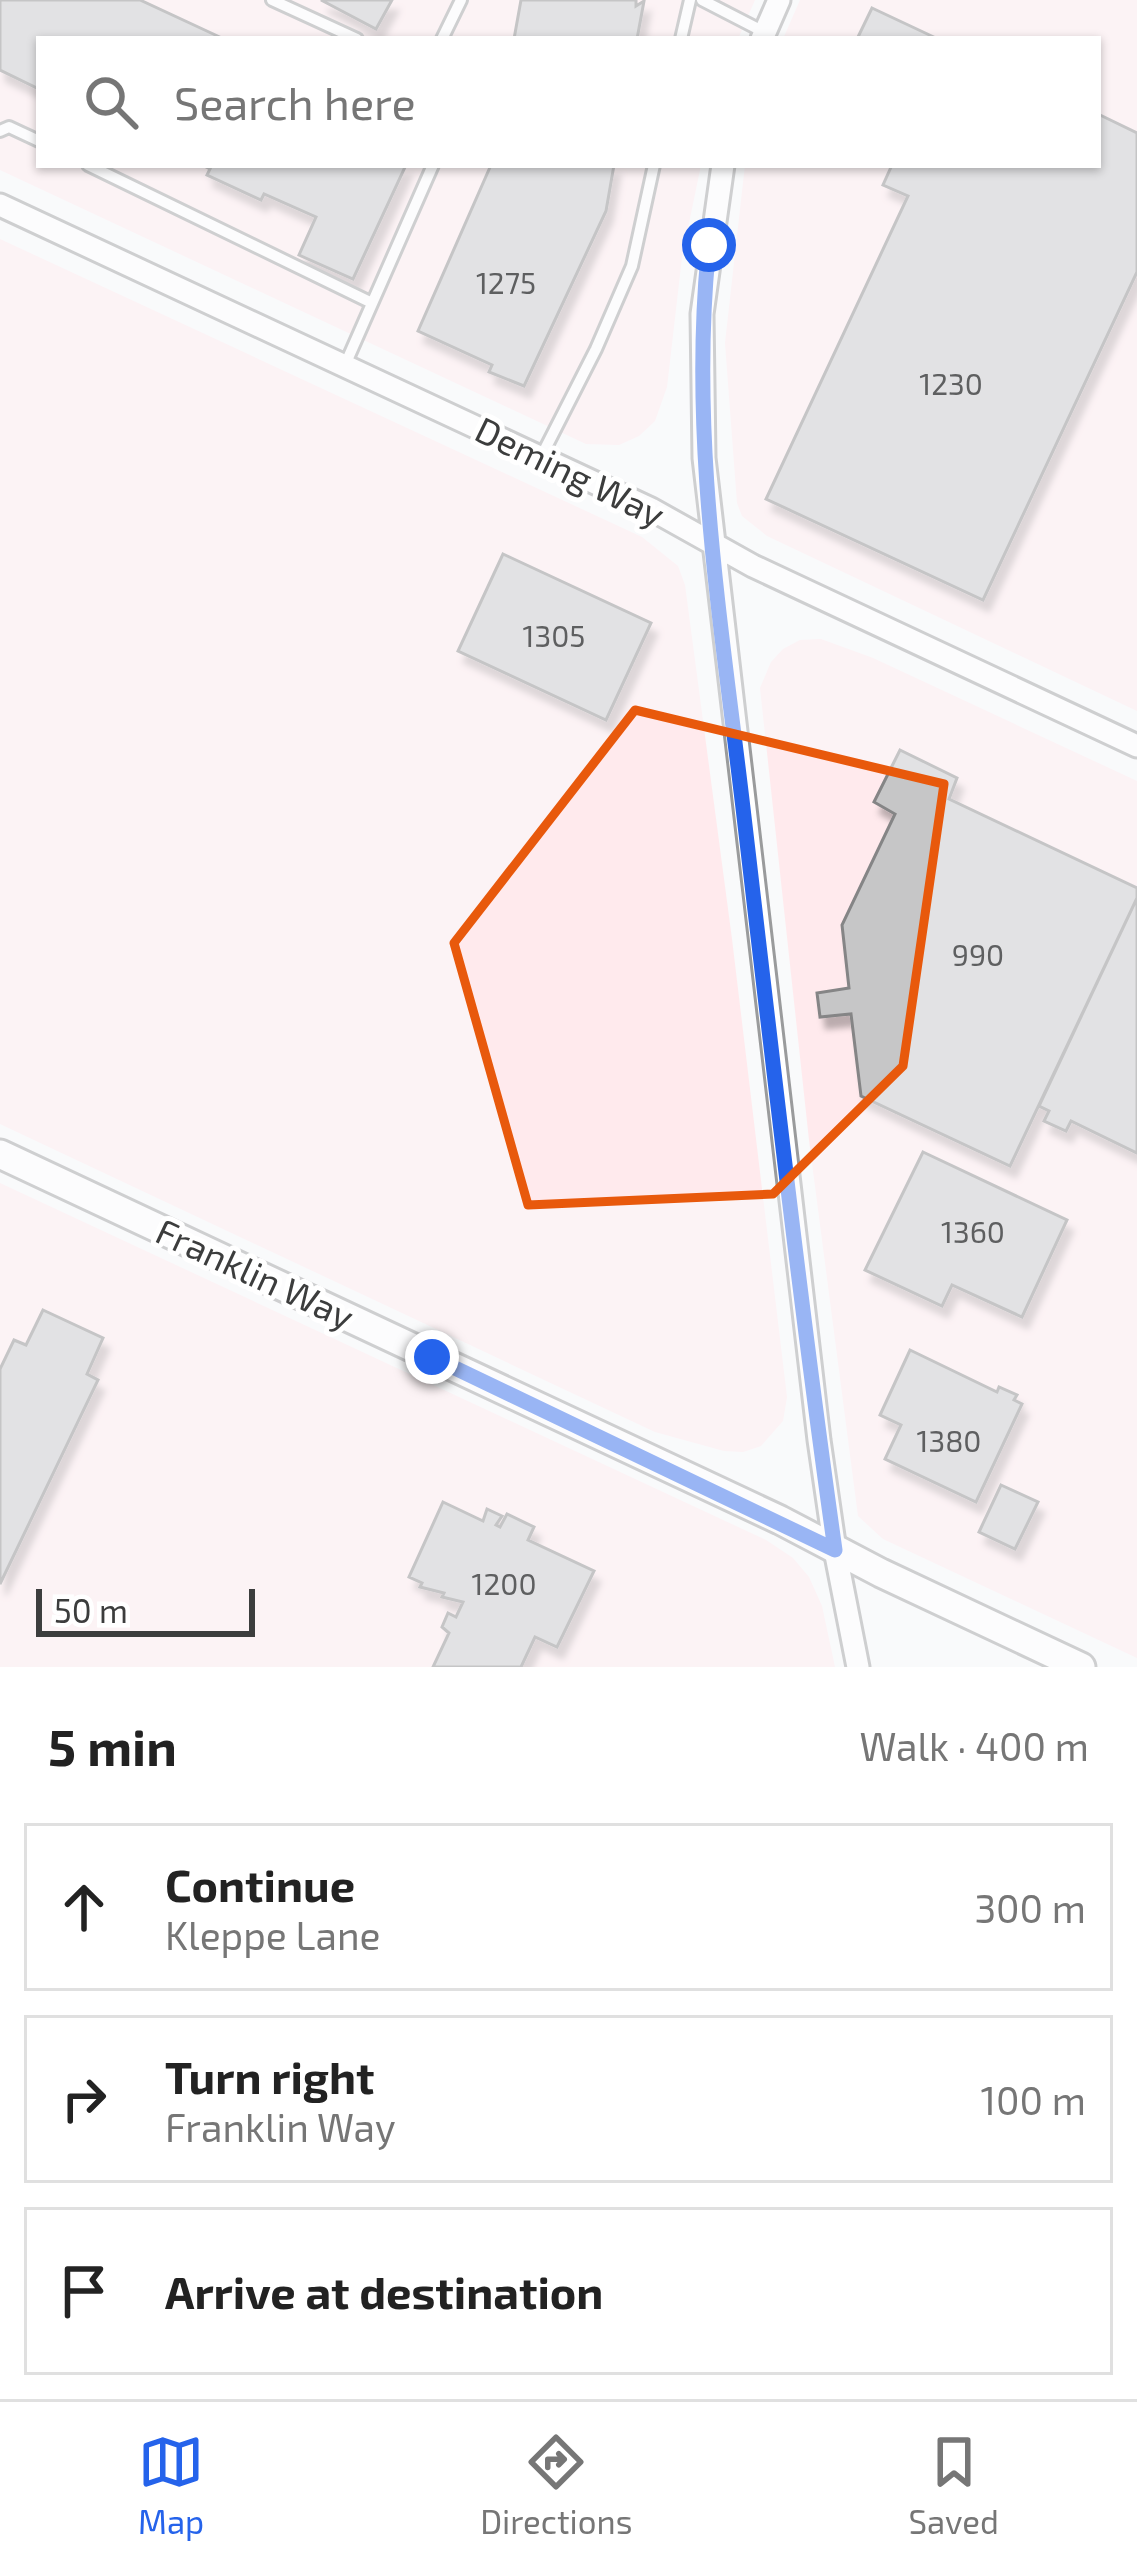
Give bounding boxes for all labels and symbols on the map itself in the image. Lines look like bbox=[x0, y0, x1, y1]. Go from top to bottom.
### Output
route start bbox=[682, 218, 736, 272]
house number: 1275 bbox=[476, 264, 536, 300]
house number: 1230 bbox=[919, 365, 983, 401]
street label: Deming Way bbox=[469, 406, 672, 535]
house number: 1305 bbox=[523, 617, 585, 653]
house number: 990 bbox=[952, 936, 1004, 972]
street label: Franklin Way bbox=[150, 1208, 361, 1337]
house number: 1360 bbox=[941, 1213, 1005, 1249]
route end bbox=[405, 1330, 459, 1384]
house number: 1380 bbox=[917, 1422, 981, 1458]
house number: 1200 bbox=[472, 1565, 536, 1601]
scale bar bbox=[36, 1583, 255, 1636]

